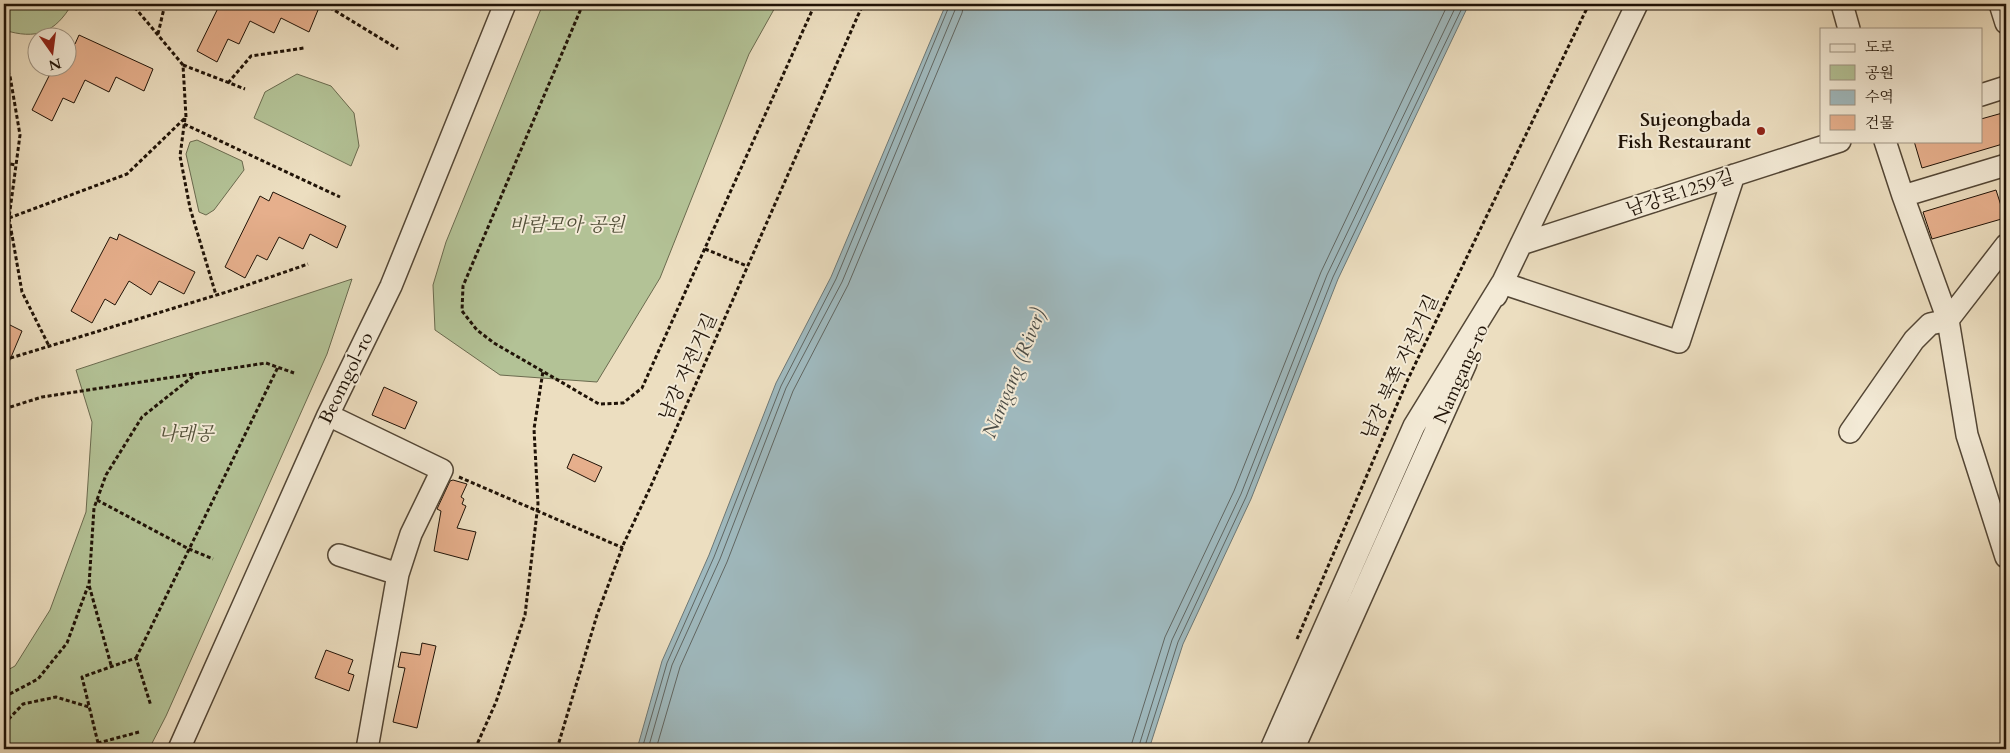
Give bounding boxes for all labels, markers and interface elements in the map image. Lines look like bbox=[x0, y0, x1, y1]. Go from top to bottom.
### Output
north arrow bbox=[28, 28, 78, 78]
legend bbox=[1820, 28, 1982, 142]
text: 도로 bbox=[1865, 37, 1894, 57]
text: N bbox=[47, 53, 63, 75]
text: 공원 bbox=[1865, 63, 1894, 83]
text: 수역 bbox=[1865, 87, 1894, 107]
place label: Sujeongbada Fish Restaurant bbox=[1617, 107, 1752, 155]
text: 건물 bbox=[1865, 113, 1894, 133]
marker: Sujeongbada Fish Restaurant bbox=[1755, 125, 1767, 137]
street label: 남강로1259길 bbox=[1623, 163, 1737, 223]
park label: 바람모아 공원 bbox=[509, 212, 626, 238]
street label: 남강 북쪽 자전거길 bbox=[1355, 290, 1445, 444]
water label: Namgang (River) bbox=[976, 304, 1052, 442]
street label: 남강 자전거길 bbox=[653, 309, 723, 425]
street label: Namgang-ro bbox=[1427, 320, 1495, 428]
street label: Beomgol-ro bbox=[313, 328, 379, 428]
park label: 나래공 bbox=[158, 421, 215, 447]

